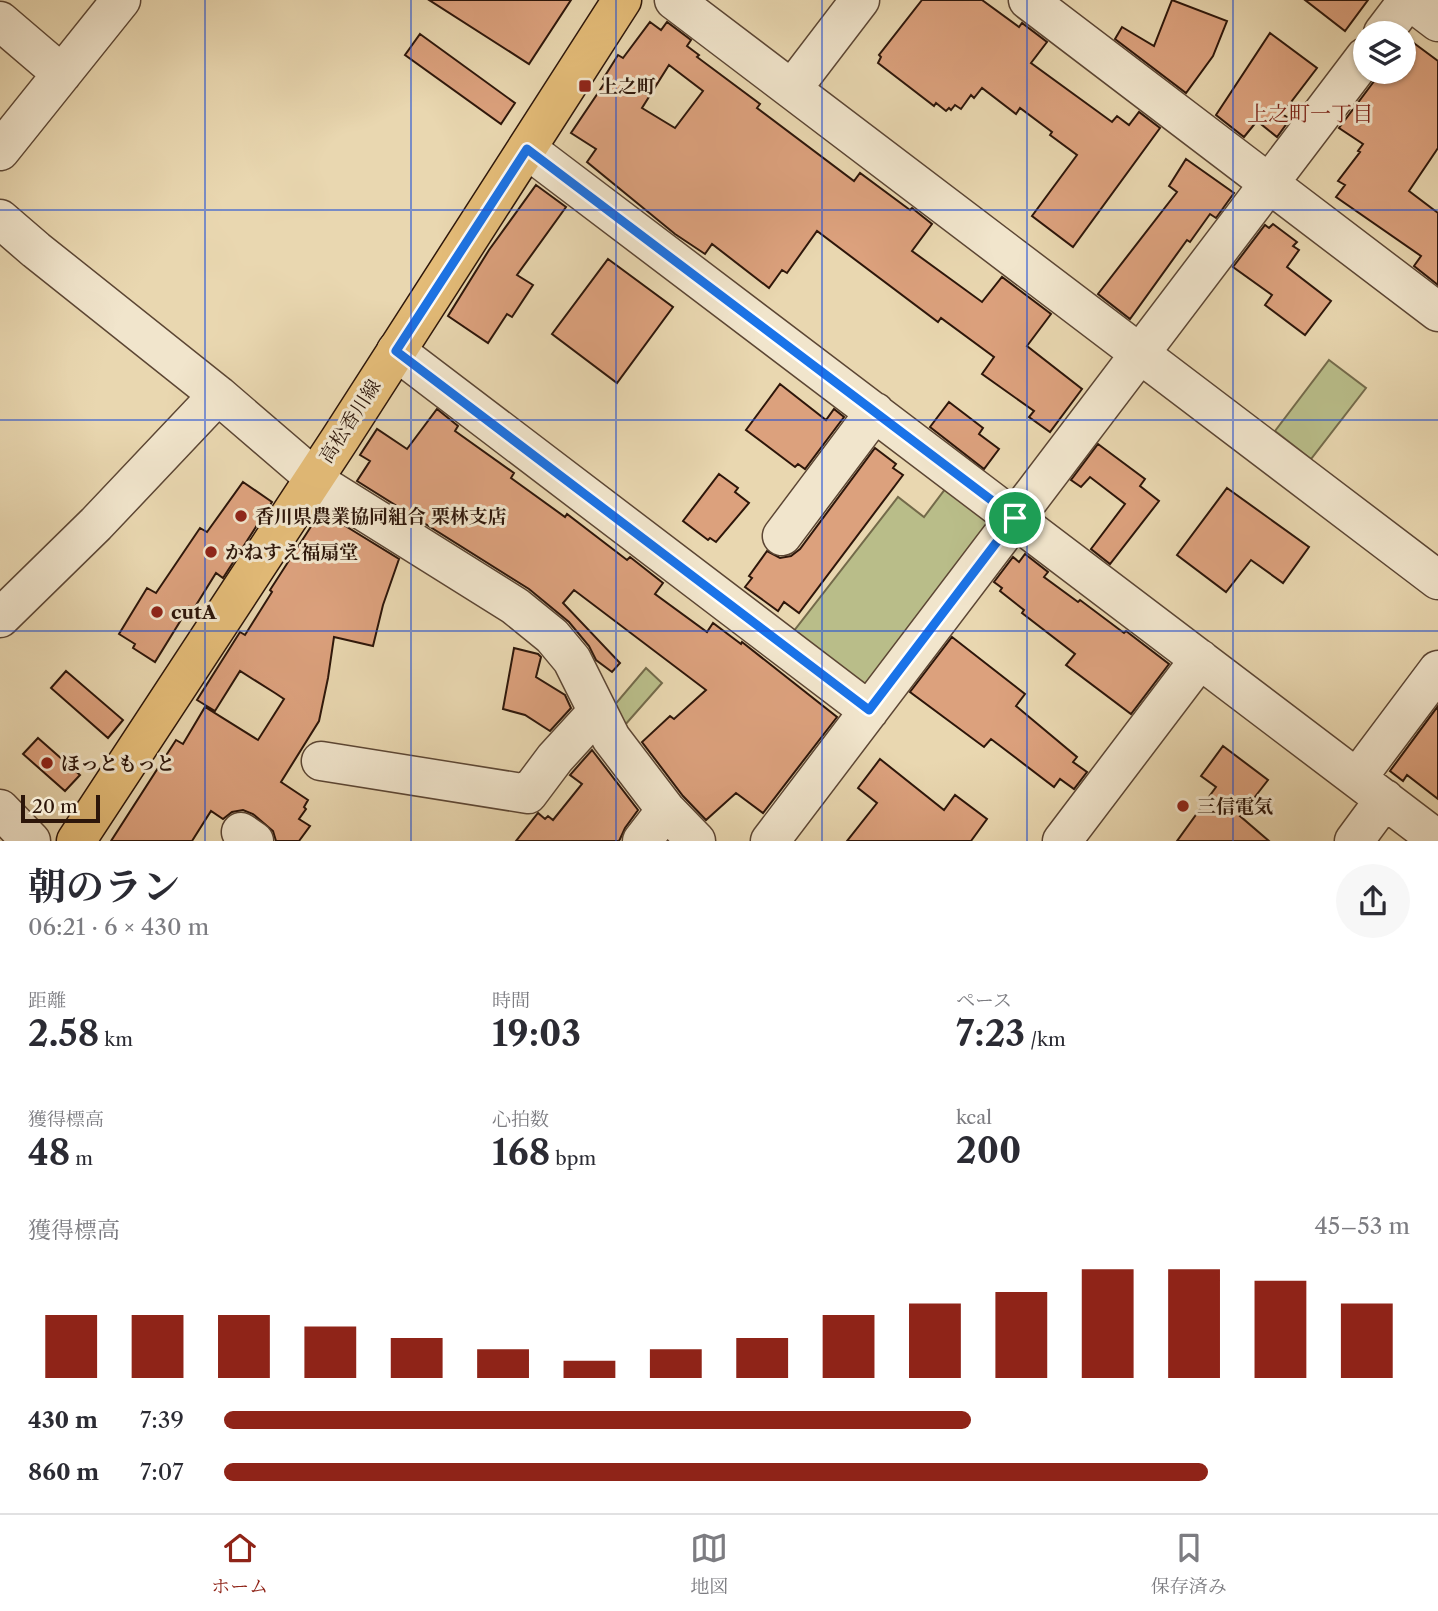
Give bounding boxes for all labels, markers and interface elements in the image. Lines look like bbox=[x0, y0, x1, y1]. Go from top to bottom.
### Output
map controls bbox=[1353, 21, 1416, 84]
button: layers bbox=[1353, 21, 1416, 84]
place label: 上之町 bbox=[599, 75, 656, 98]
marker: 上之町 bbox=[577, 78, 593, 94]
district label: 上之町一丁目 bbox=[1247, 101, 1373, 126]
street label: 高松香川線 bbox=[314, 375, 386, 467]
pin bbox=[985, 488, 1045, 548]
icon: arrive bbox=[996, 499, 1034, 537]
place label: 香川県農業協同組合 栗林支店 bbox=[255, 505, 507, 528]
marker: 香川県農業協同組合 栗林支店 bbox=[233, 508, 249, 524]
place label: かねすえ福扇堂 bbox=[225, 541, 358, 564]
marker: かねすえ福扇堂 bbox=[203, 544, 219, 560]
place label: cutA bbox=[171, 601, 218, 624]
marker: cutA bbox=[149, 604, 165, 620]
place label: ほっともっと bbox=[61, 752, 175, 775]
marker: ほっともっと bbox=[39, 755, 55, 771]
scale bar bbox=[21, 792, 100, 824]
text: 20 m bbox=[32, 795, 78, 818]
place label: 三信電気 bbox=[1197, 795, 1273, 818]
marker: 三信電気 bbox=[1175, 798, 1191, 814]
text: 朝のラン bbox=[28, 863, 180, 910]
button: share bbox=[1336, 864, 1410, 938]
text: 06:21 · 6 × 430 m bbox=[28, 913, 209, 941]
text: 距離 bbox=[28, 989, 66, 1012]
text: 時間 bbox=[492, 989, 530, 1012]
text: ペース bbox=[956, 989, 1012, 1012]
text: 2.58 bbox=[28, 1012, 99, 1055]
text: 19:03 bbox=[492, 1012, 581, 1055]
text: 7:23 bbox=[956, 1012, 1025, 1055]
text: km bbox=[99, 1028, 133, 1051]
text: /km bbox=[1025, 1028, 1066, 1051]
text: kcal bbox=[956, 1106, 992, 1129]
text: 獲得標高 bbox=[28, 1108, 104, 1131]
text: 心拍数 bbox=[492, 1108, 549, 1131]
text: 200 bbox=[956, 1129, 1021, 1172]
text: 48 bbox=[28, 1131, 70, 1174]
text: 168 bbox=[492, 1131, 550, 1174]
text: m bbox=[70, 1147, 93, 1170]
text: bpm bbox=[550, 1147, 596, 1170]
text: 45–53 m bbox=[1314, 1212, 1410, 1240]
text: 獲得標高 bbox=[28, 1216, 120, 1244]
text: 430 m bbox=[28, 1406, 98, 1434]
text: 7:39 bbox=[140, 1406, 184, 1434]
text: 860 m bbox=[28, 1458, 99, 1486]
text: 7:07 bbox=[140, 1458, 184, 1486]
tab: ホーム bbox=[211, 1529, 268, 1598]
tab: 地図 bbox=[690, 1529, 729, 1598]
tab: 保存済み bbox=[1151, 1529, 1227, 1598]

